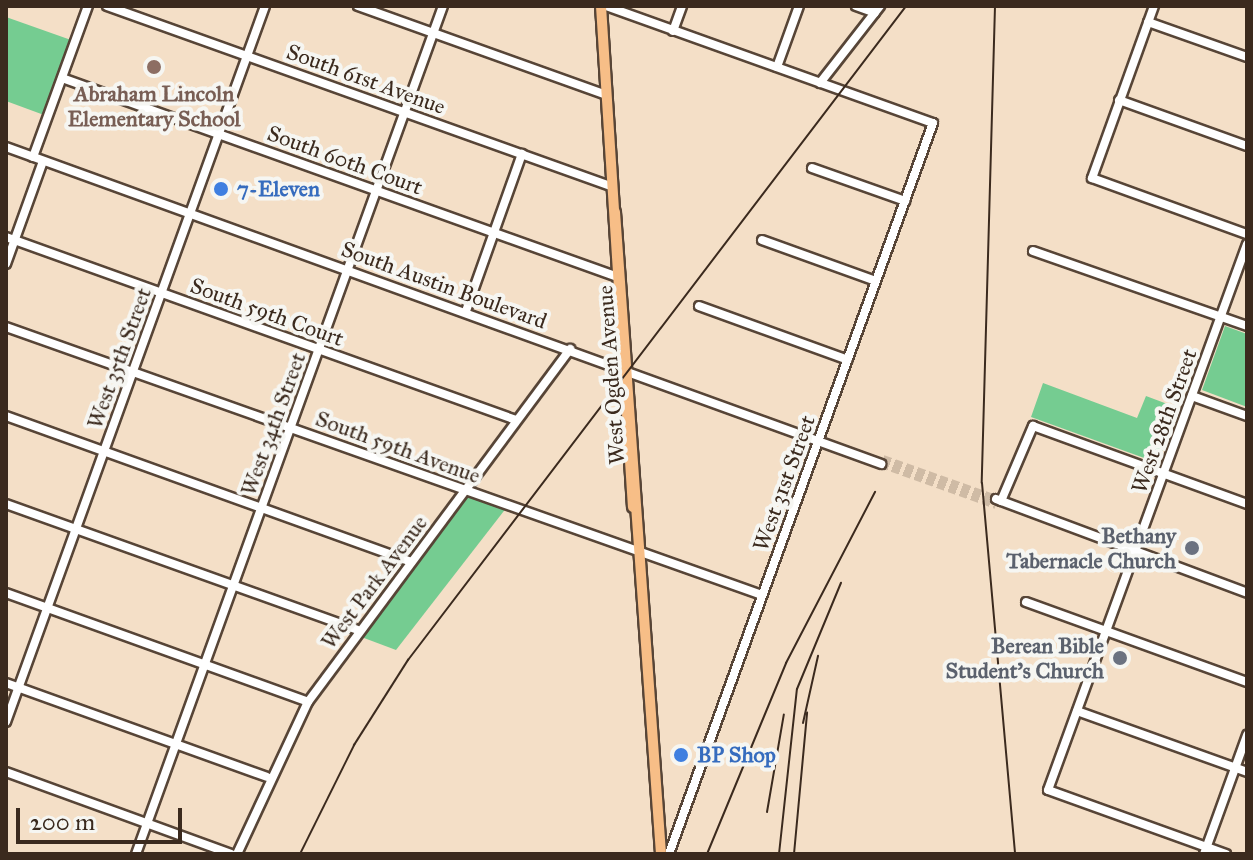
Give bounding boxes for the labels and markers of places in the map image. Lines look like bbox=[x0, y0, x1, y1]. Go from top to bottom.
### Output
marker: Abraham Lincoln Elementary School bbox=[145, 58, 163, 76]
place label: Abraham Lincoln Elementary School bbox=[67, 80, 241, 132]
place label: 7-Eleven bbox=[237, 176, 320, 202]
marker: 7-Eleven bbox=[212, 180, 230, 198]
place label: Bethany Tabernacle Church bbox=[1006, 522, 1176, 574]
marker: Bethany Tabernacle Church bbox=[1183, 539, 1201, 557]
place label: Berean Bible Student's Church bbox=[945, 632, 1104, 684]
marker: Berean Bible Student's Church bbox=[1111, 649, 1129, 667]
place label: BP Shop bbox=[697, 742, 776, 768]
marker: BP Shop bbox=[672, 746, 690, 764]

